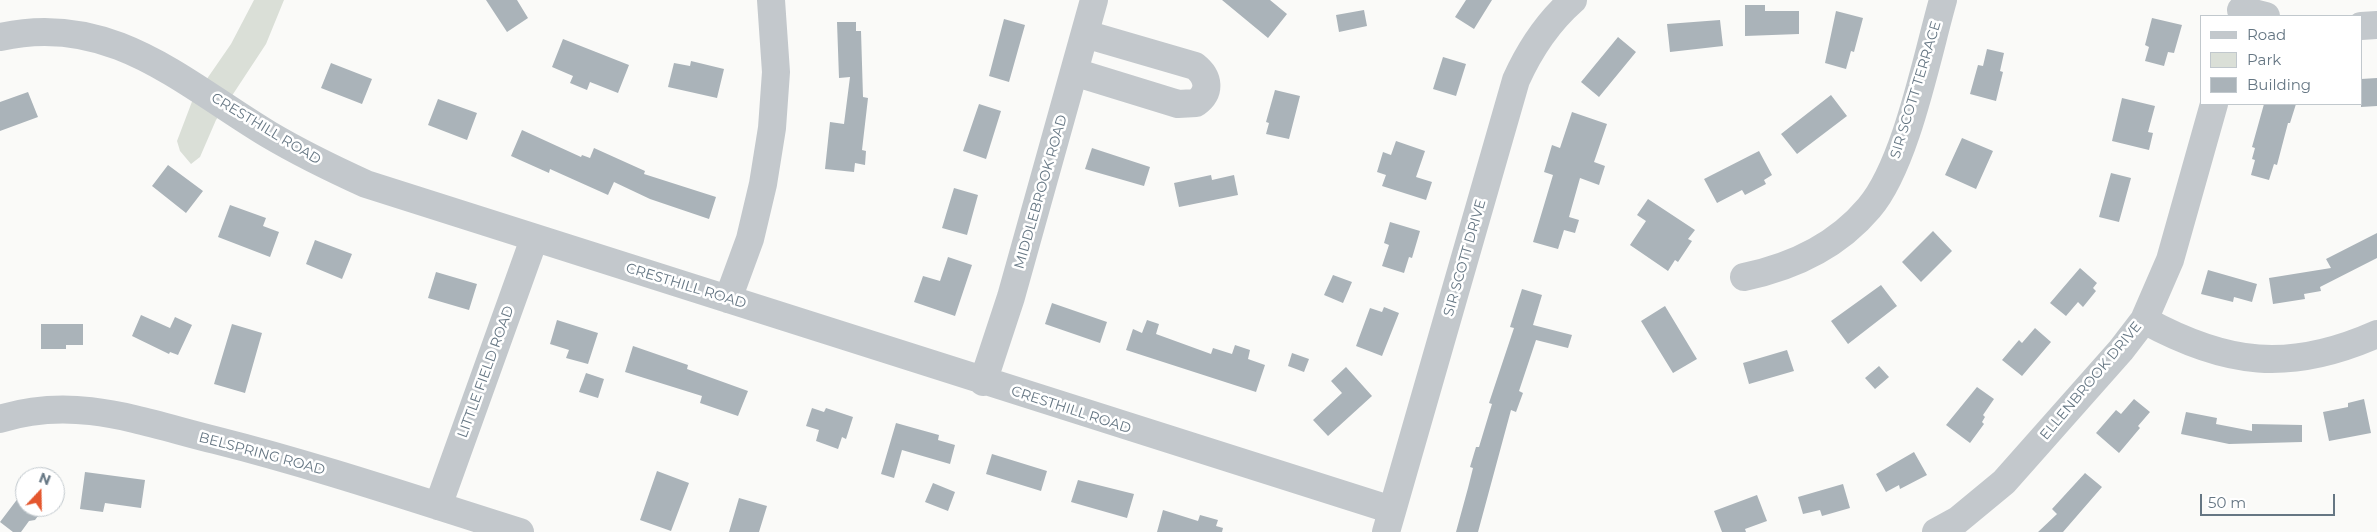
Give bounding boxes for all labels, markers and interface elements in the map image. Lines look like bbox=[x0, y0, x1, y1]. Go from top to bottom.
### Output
legend bbox=[2200, 15, 2362, 105]
street label: SIR SCOTT TERRACE bbox=[1887, 19, 1945, 161]
text: Road bbox=[2247, 25, 2286, 44]
text: Park bbox=[2247, 50, 2281, 69]
text: Building bbox=[2247, 75, 2311, 94]
street label: CRESTHILL ROAD bbox=[208, 90, 324, 168]
street label: MIDDLEBROOK ROAD bbox=[1011, 113, 1071, 271]
street label: SIR SCOTT DRIVE bbox=[1440, 198, 1490, 318]
street label: CRESTHILL ROAD bbox=[624, 260, 748, 312]
street label: LITTLE FIELD ROAD bbox=[454, 304, 518, 440]
street label: ELLENBROOK DRIVE bbox=[2037, 319, 2145, 443]
street label: CRESTHILL ROAD bbox=[1009, 383, 1133, 437]
street label: BELSPRING ROAD bbox=[197, 429, 327, 479]
north arrow bbox=[15, 467, 65, 517]
text: N bbox=[37, 469, 54, 489]
scale bar bbox=[2202, 484, 2337, 516]
text: 50 m bbox=[2208, 493, 2246, 512]

